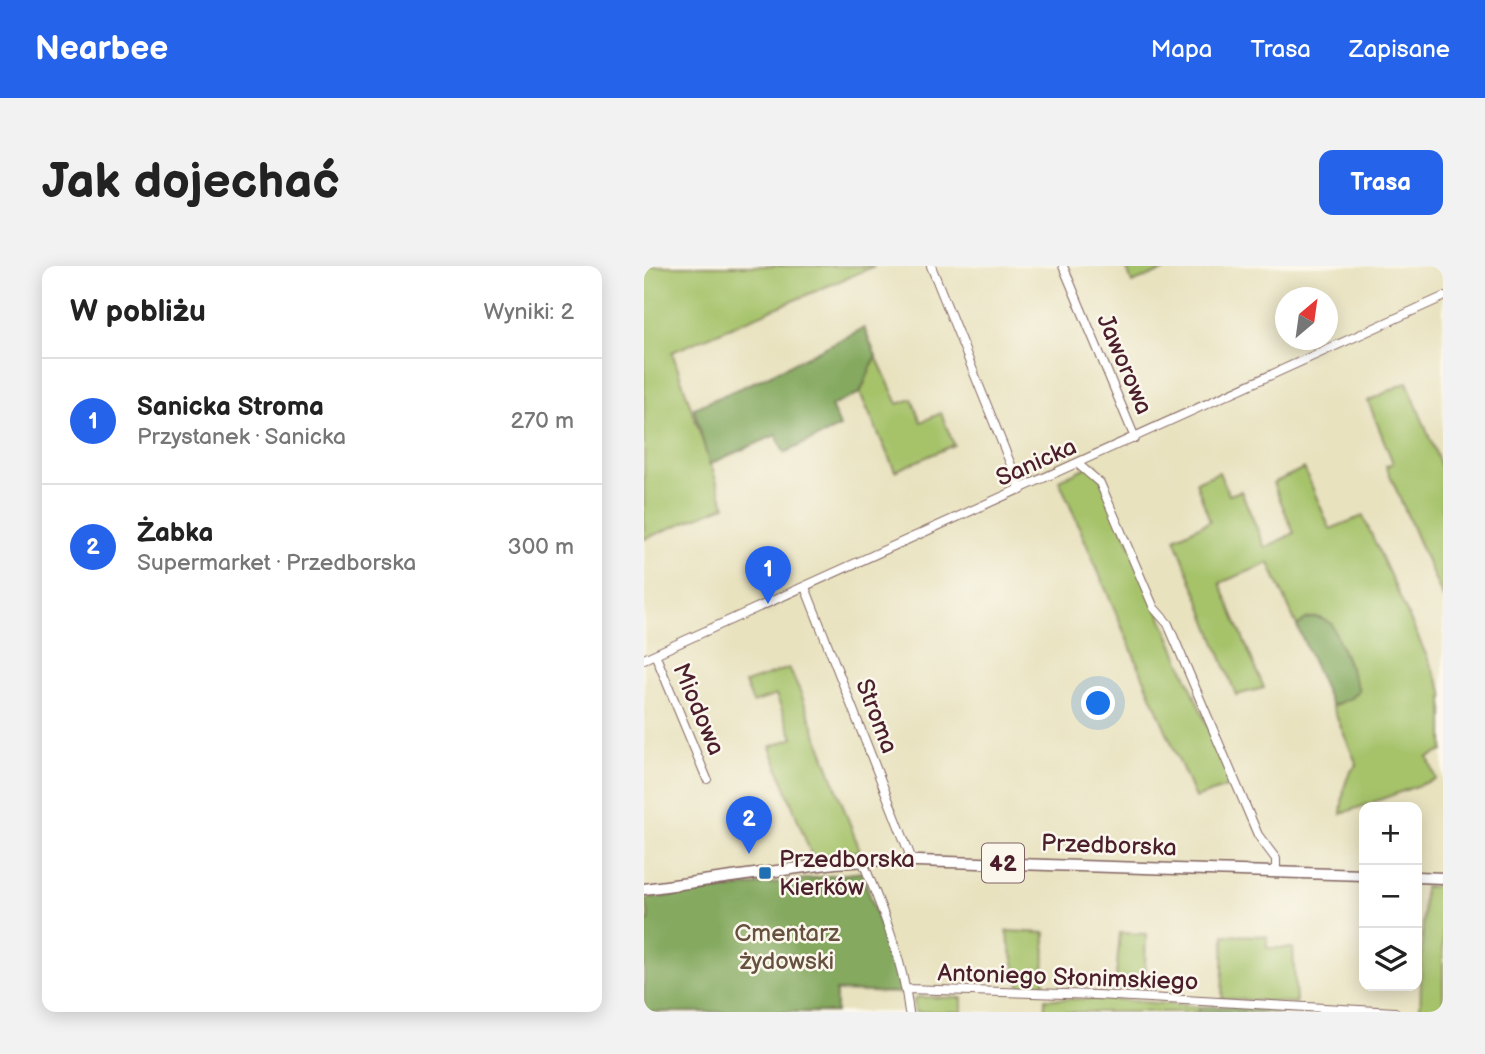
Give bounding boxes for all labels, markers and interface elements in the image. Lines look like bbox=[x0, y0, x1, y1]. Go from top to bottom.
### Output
text: Nearbee bbox=[35, 29, 168, 69]
text: Mapa bbox=[1151, 35, 1212, 64]
text: Trasa bbox=[1250, 35, 1311, 64]
text: Zapisane bbox=[1349, 35, 1450, 64]
button: Trasa bbox=[1319, 150, 1443, 215]
text: Jak dojechać bbox=[42, 153, 340, 212]
north arrow bbox=[1275, 287, 1338, 350]
text: W pobliżu bbox=[70, 294, 206, 330]
text: Wyniki: 2 bbox=[483, 298, 574, 326]
street label: Jaworowa bbox=[1090, 310, 1159, 419]
text: Sanicka Stroma bbox=[137, 392, 324, 423]
text: 1 bbox=[88, 407, 98, 435]
text: 270 m bbox=[510, 407, 574, 435]
text: Przystanek · Sanicka bbox=[137, 423, 346, 451]
street label: Sanicka bbox=[991, 432, 1081, 493]
text: Żabka bbox=[137, 518, 213, 549]
text: 2 bbox=[86, 533, 100, 561]
text: 300 m bbox=[508, 533, 574, 561]
pin: 1 bbox=[745, 546, 791, 604]
text: Supermarket · Przedborska bbox=[137, 549, 416, 577]
street label: Miodowa bbox=[666, 659, 731, 759]
street label: Stroma bbox=[849, 675, 904, 757]
your location bbox=[1081, 686, 1115, 720]
pin: 2 bbox=[726, 796, 772, 854]
map controls bbox=[1359, 802, 1422, 991]
button: + bbox=[1359, 802, 1422, 865]
street label: Przedborska bbox=[1041, 829, 1177, 862]
road number: 42 bbox=[982, 844, 1024, 883]
place label: Przedborska Kierków bbox=[779, 845, 915, 902]
marker: Przedborska Kierków bbox=[757, 865, 773, 881]
button: − bbox=[1359, 865, 1422, 928]
park label: Cmentarz żydowski bbox=[734, 919, 840, 976]
button: layers bbox=[1359, 928, 1422, 991]
street label: Antoniego Słonimskiego bbox=[937, 958, 1199, 997]

